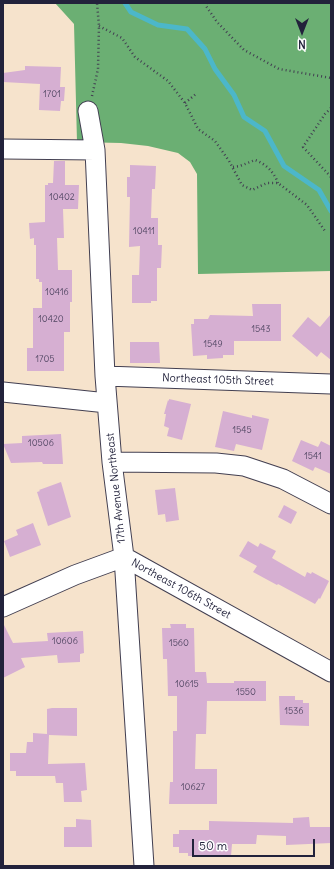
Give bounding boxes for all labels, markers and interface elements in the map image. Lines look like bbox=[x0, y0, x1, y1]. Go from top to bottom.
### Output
north arrow bbox=[282, 12, 322, 52]
text: N bbox=[298, 37, 306, 51]
house number: 1701 bbox=[43, 89, 61, 99]
house number: 10402 bbox=[49, 192, 75, 202]
house number: 10411 bbox=[133, 226, 155, 236]
house number: 10416 bbox=[45, 287, 69, 297]
house number: 10420 bbox=[38, 314, 64, 324]
house number: 1543 bbox=[251, 324, 271, 334]
house number: 1549 bbox=[203, 339, 223, 349]
house number: 1705 bbox=[35, 354, 55, 364]
street label: Northeast 105th Street bbox=[162, 371, 274, 389]
house number: 1545 bbox=[232, 425, 252, 435]
street label: 17th Avenue Northeast bbox=[104, 432, 128, 544]
house number: 10506 bbox=[28, 438, 54, 448]
house number: 1541 bbox=[304, 451, 322, 461]
street label: Northeast 106th Street bbox=[129, 556, 233, 622]
house number: 10606 bbox=[52, 636, 78, 646]
house number: 1560 bbox=[169, 638, 189, 648]
house number: 10615 bbox=[175, 679, 199, 689]
house number: 1550 bbox=[236, 687, 256, 697]
house number: 1536 bbox=[284, 706, 304, 716]
house number: 10627 bbox=[181, 782, 205, 792]
scale bar bbox=[194, 831, 317, 857]
text: 50 m bbox=[199, 838, 227, 853]

